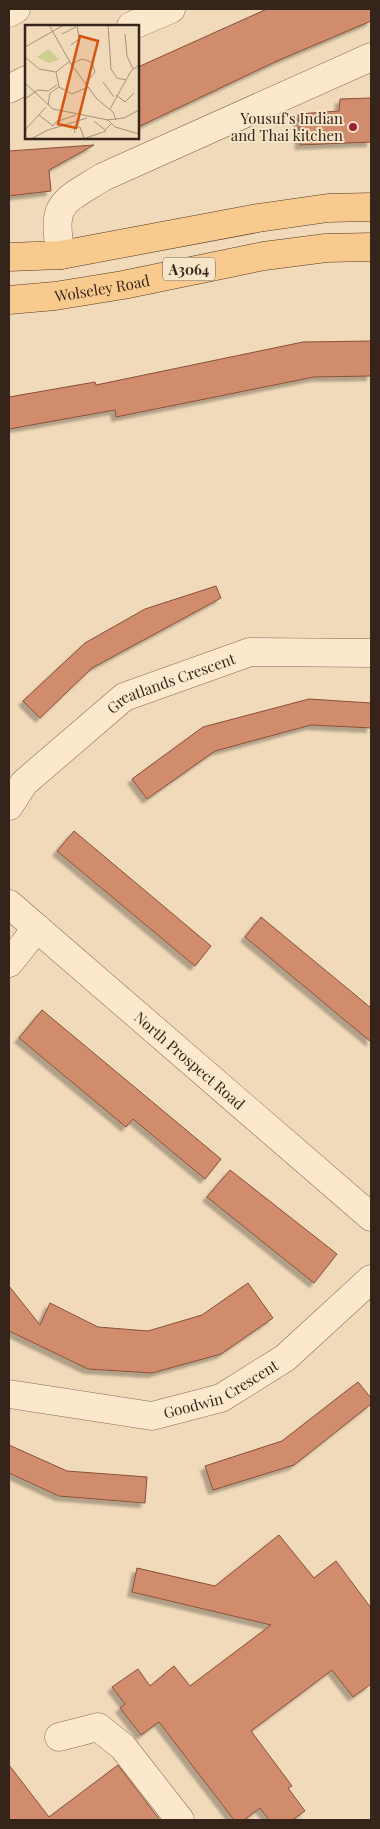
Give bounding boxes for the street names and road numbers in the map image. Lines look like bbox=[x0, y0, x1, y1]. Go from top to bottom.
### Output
road number: A3064 bbox=[163, 258, 215, 280]
street label: Wolseley Road bbox=[52, 270, 152, 306]
street label: Greatlands Crescent bbox=[102, 648, 239, 718]
street label: North Prospect Road bbox=[130, 1007, 249, 1114]
street label: Goodwin Crescent bbox=[161, 1355, 282, 1423]

